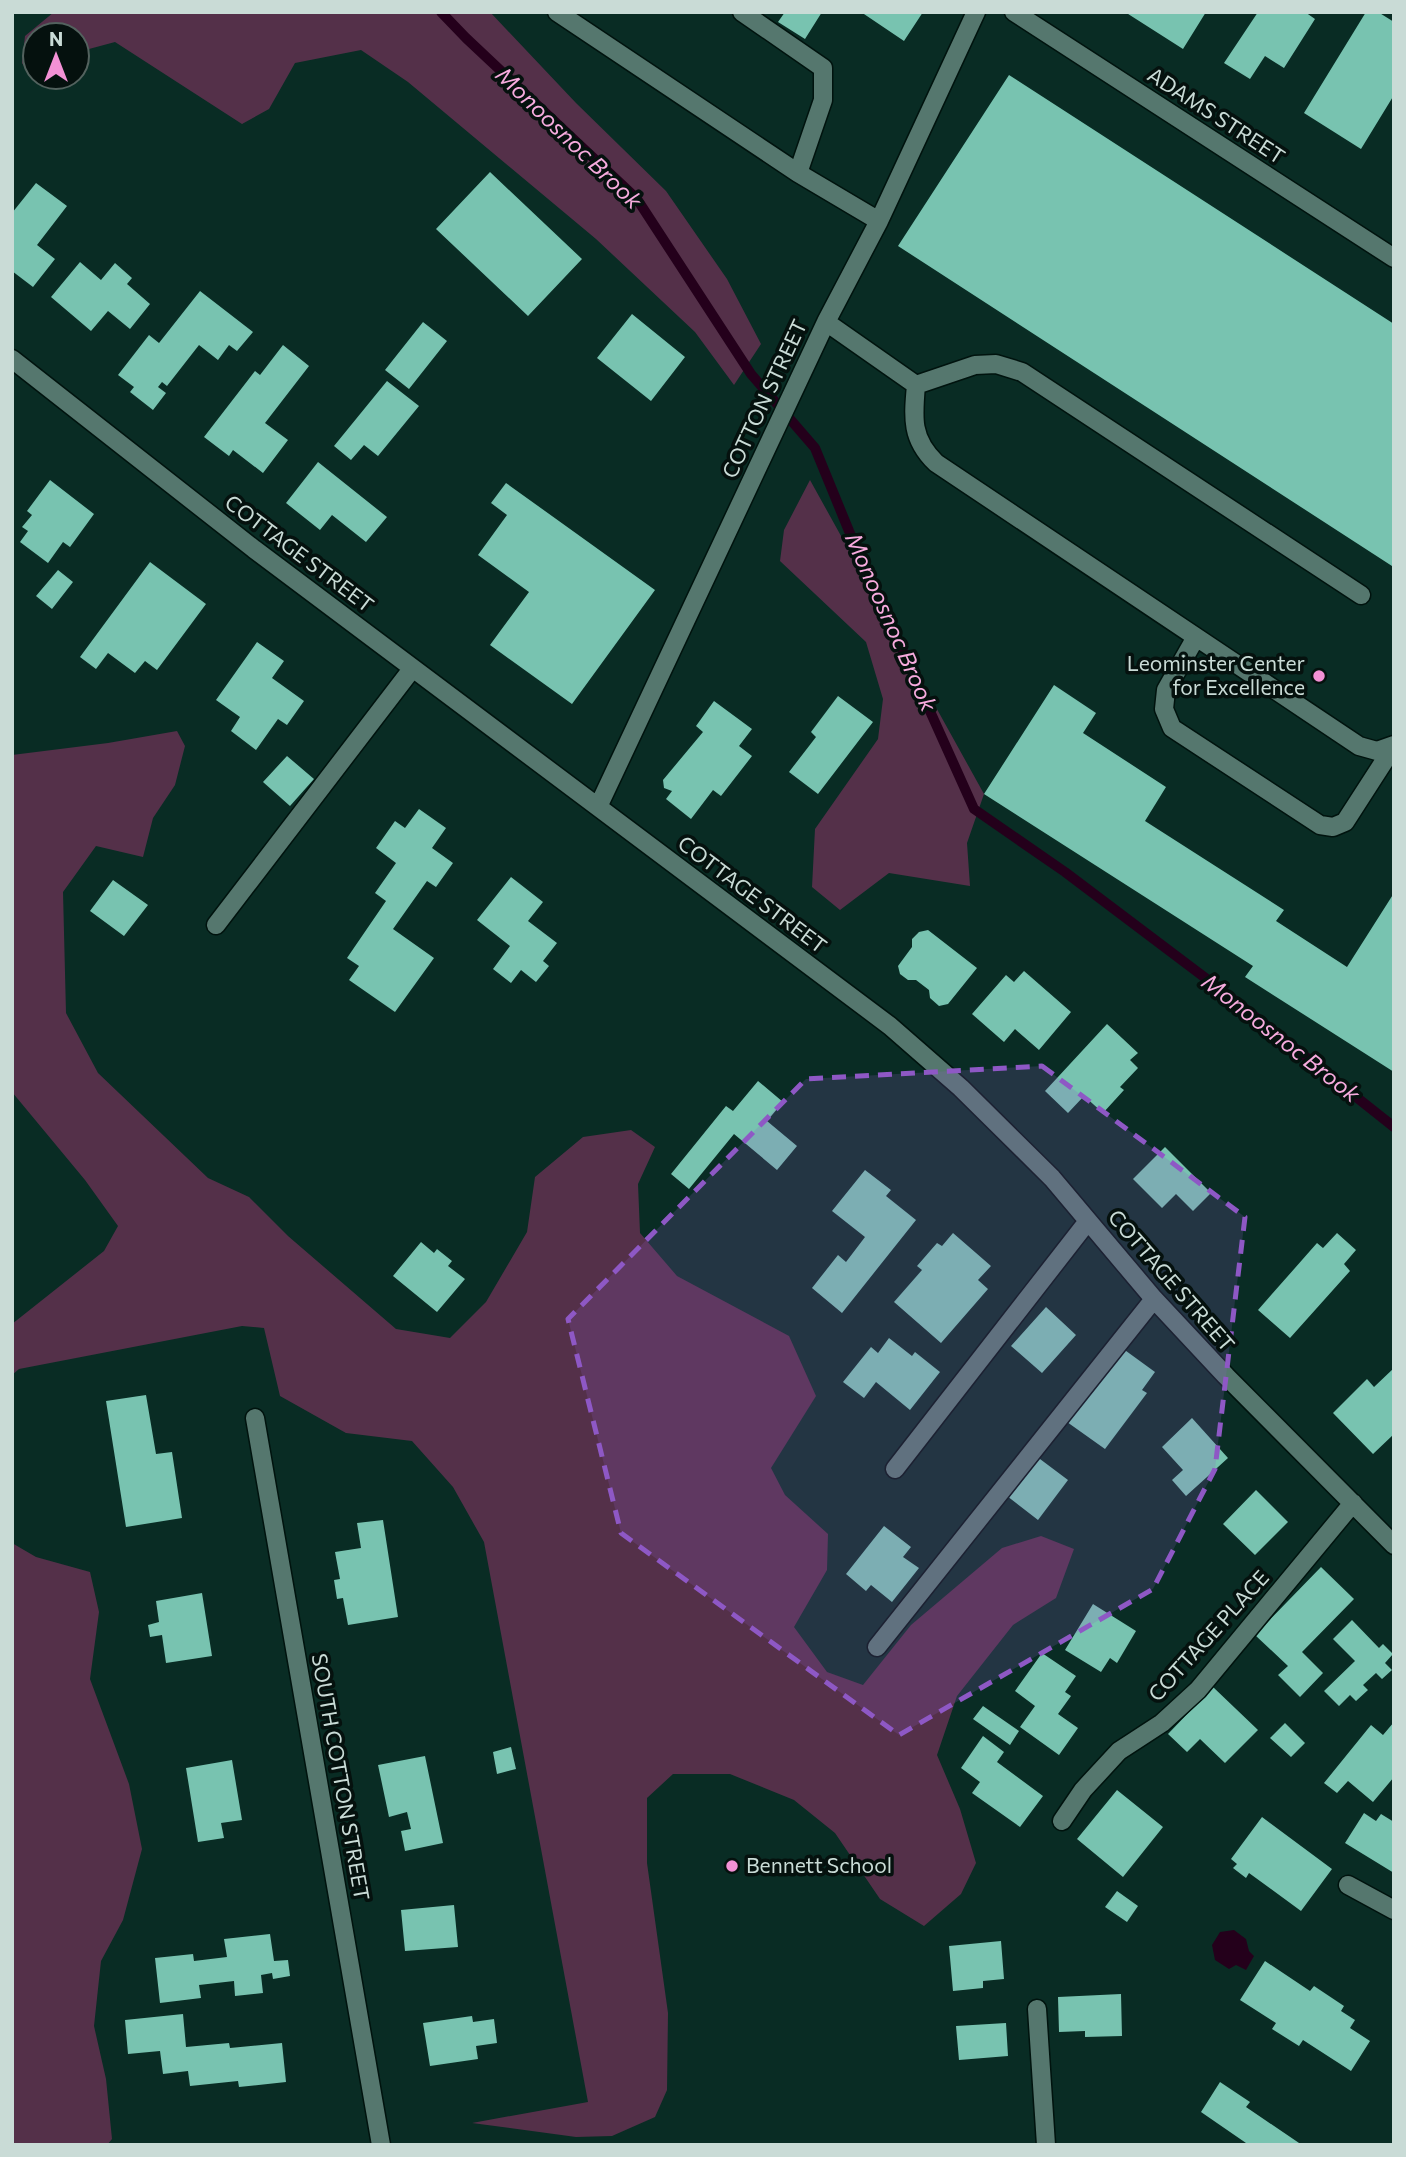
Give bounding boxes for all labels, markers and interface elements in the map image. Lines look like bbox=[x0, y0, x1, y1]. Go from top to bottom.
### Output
north arrow bbox=[21, 21, 91, 91]
text: N bbox=[49, 27, 63, 50]
water label: Monoosnoc Brook bbox=[491, 60, 649, 215]
street label: ADAMS STREET bbox=[1144, 61, 1290, 168]
street label: COTTON STREET bbox=[716, 315, 811, 482]
street label: COTTAGE STREET bbox=[221, 489, 379, 617]
water label: Monoosnoc Brook bbox=[840, 528, 944, 716]
place label: Leominster Center for Excellence bbox=[1127, 650, 1305, 699]
marker: Leominster Center for Excellence bbox=[1311, 668, 1327, 684]
street label: COTTAGE STREET bbox=[674, 830, 832, 958]
water label: Monoosnoc Brook bbox=[1197, 967, 1367, 1108]
street label: COTTAGE STREET bbox=[1104, 1204, 1241, 1356]
street label: COTTAGE PLACE bbox=[1143, 1564, 1273, 1706]
street label: SOUTH COTTON STREET bbox=[307, 1651, 376, 1902]
place label: Bennett School bbox=[746, 1852, 892, 1877]
marker: Bennett School bbox=[724, 1858, 740, 1874]

